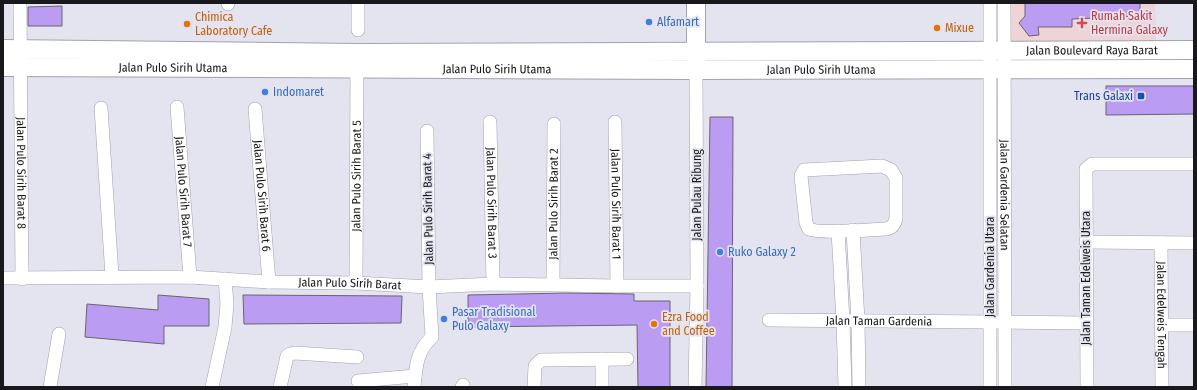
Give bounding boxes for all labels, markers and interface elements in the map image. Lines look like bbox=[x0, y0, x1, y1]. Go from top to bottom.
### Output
place label: Rumah Sakit Hermina Galaxy bbox=[1091, 9, 1169, 37]
place label: Chimica Laboratory Cafe bbox=[195, 10, 272, 38]
place label: Alfamart bbox=[657, 15, 699, 29]
marker: Alfamart bbox=[644, 17, 654, 27]
marker: Rumah Sakit Hermina Galaxy bbox=[1076, 17, 1088, 29]
marker: Chimica Laboratory Cafe bbox=[182, 19, 192, 29]
place label: Mixue bbox=[945, 21, 974, 35]
marker: Mixue bbox=[932, 23, 942, 33]
street label: Jalan Boulevard Raya Barat bbox=[1026, 43, 1158, 58]
street label: Jalan Pulo Sirih Utama bbox=[118, 60, 228, 75]
street label: Jalan Pulo Sirih Utama bbox=[442, 62, 552, 76]
street label: Jalan Pulo Sirih Utama bbox=[766, 63, 876, 77]
place label: Indomaret bbox=[273, 85, 324, 99]
marker: Indomaret bbox=[260, 87, 270, 97]
place label: Trans Galaxi bbox=[1074, 89, 1133, 103]
marker: Trans Galaxi bbox=[1136, 91, 1146, 101]
street label: Jalan Pulo Sirih Barat 8 bbox=[14, 117, 29, 229]
street label: Jalan Pulo Sirih Barat 5 bbox=[349, 120, 364, 232]
street label: Jalan Pulo Sirih Barat 7 bbox=[172, 136, 195, 248]
street label: Jalan Pulo Sirih Barat 6 bbox=[251, 139, 274, 252]
street label: Jalan Gardenia Selatan bbox=[997, 139, 1012, 251]
street label: Jalan Pulo Sirih Barat 3 bbox=[483, 147, 500, 259]
street label: Jalan Pulo Sirih Barat 2 bbox=[546, 148, 561, 260]
street label: Jalan Pulo Sirih Barat 1 bbox=[608, 149, 624, 259]
street label: Jalan Pulau Ribung bbox=[690, 149, 704, 241]
street label: Jalan Pulo Sirih Barat 4 bbox=[420, 153, 436, 265]
street label: Jalan Taman Edelweis Utara bbox=[1079, 211, 1093, 345]
street label: Jalan Gardenia Utara bbox=[983, 217, 997, 317]
place label: Ruko Galaxy 2 bbox=[728, 245, 796, 259]
marker: Ruko Galaxy 2 bbox=[715, 247, 725, 257]
street label: Jalan Edelweis Tengah bbox=[1154, 261, 1169, 369]
street label: Jalan Pulo Sirih Barat bbox=[298, 275, 402, 292]
place label: Pasar Tradisional Pulo Galaxy bbox=[452, 305, 535, 333]
place label: Ezra Food and Coffee bbox=[662, 310, 715, 338]
marker: Pasar Tradisional Pulo Galaxy bbox=[439, 314, 449, 324]
street label: Jalan Taman Gardenia bbox=[826, 314, 932, 329]
marker: Ezra Food and Coffee bbox=[649, 319, 659, 329]

